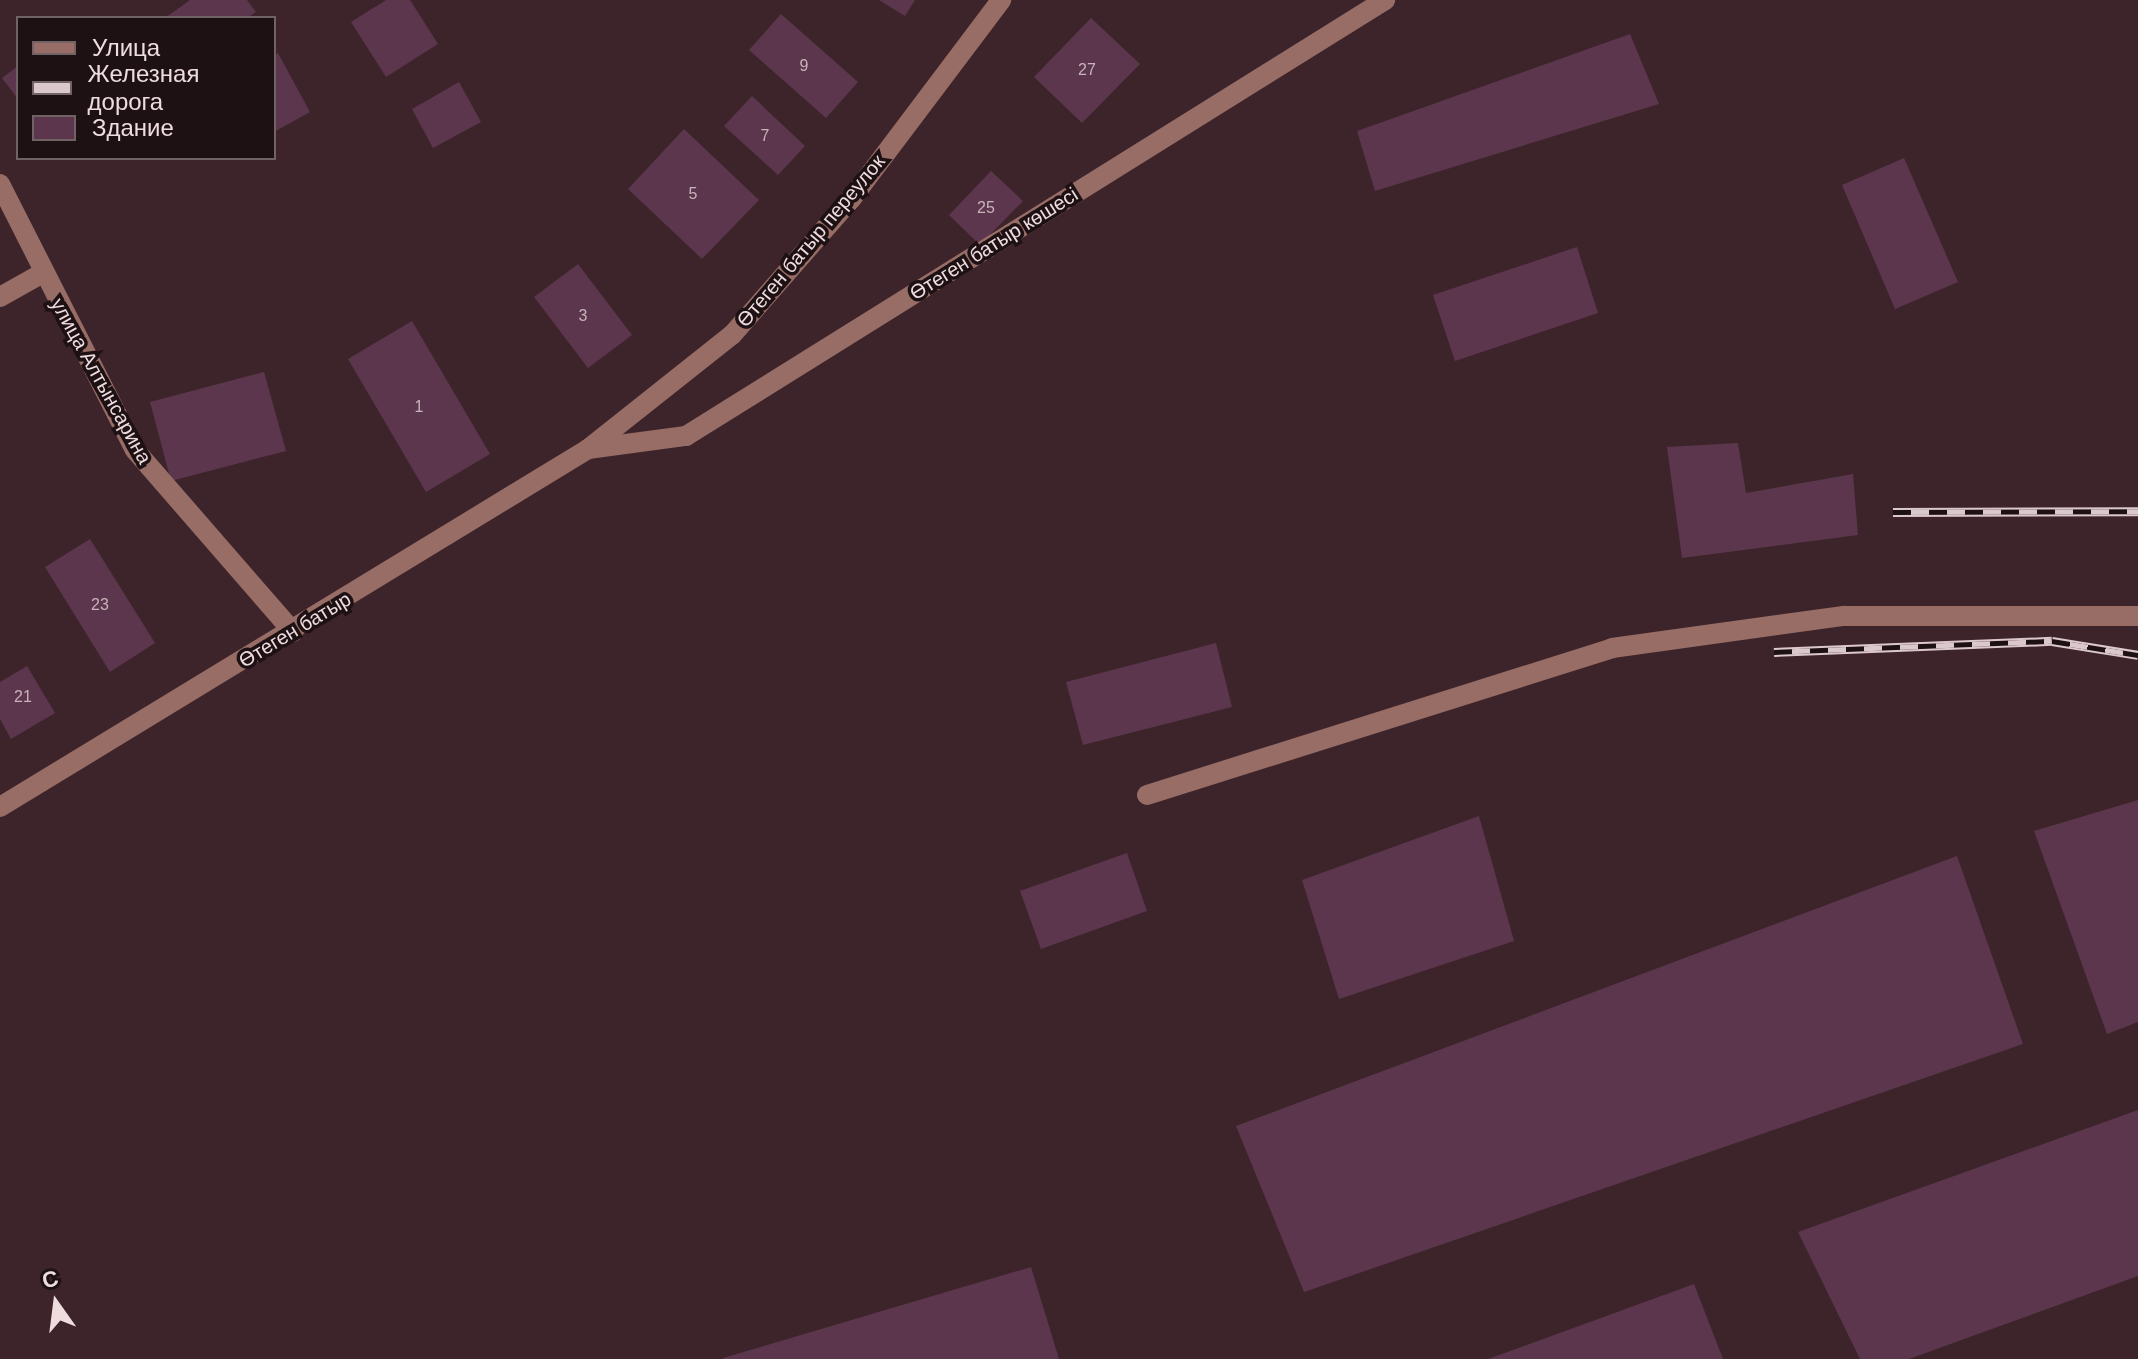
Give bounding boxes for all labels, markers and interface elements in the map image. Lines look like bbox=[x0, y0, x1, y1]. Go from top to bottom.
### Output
legend bbox=[16, 16, 276, 160]
text: Улица bbox=[92, 34, 160, 61]
house number: 9 bbox=[800, 56, 808, 76]
text: Железная дорога bbox=[88, 60, 199, 115]
house number: 27 bbox=[1078, 60, 1096, 80]
text: Здание bbox=[92, 114, 174, 141]
house number: 7 bbox=[761, 126, 769, 146]
street label: Өтеген батыр переулок bbox=[732, 150, 890, 332]
street label: Өтеген батыр көшесі bbox=[906, 183, 1082, 305]
house number: 5 bbox=[689, 184, 697, 204]
house number: 25 bbox=[977, 198, 995, 218]
street label: улица Алтынсарина bbox=[45, 294, 157, 468]
house number: 3 bbox=[579, 306, 587, 326]
house number: 1 bbox=[415, 397, 423, 417]
street label: Өтеген батыр bbox=[235, 587, 355, 673]
house number: 23 bbox=[91, 595, 109, 615]
house number: 21 bbox=[14, 687, 32, 707]
north arrow bbox=[16, 1263, 96, 1343]
text: С bbox=[39, 1265, 61, 1293]

